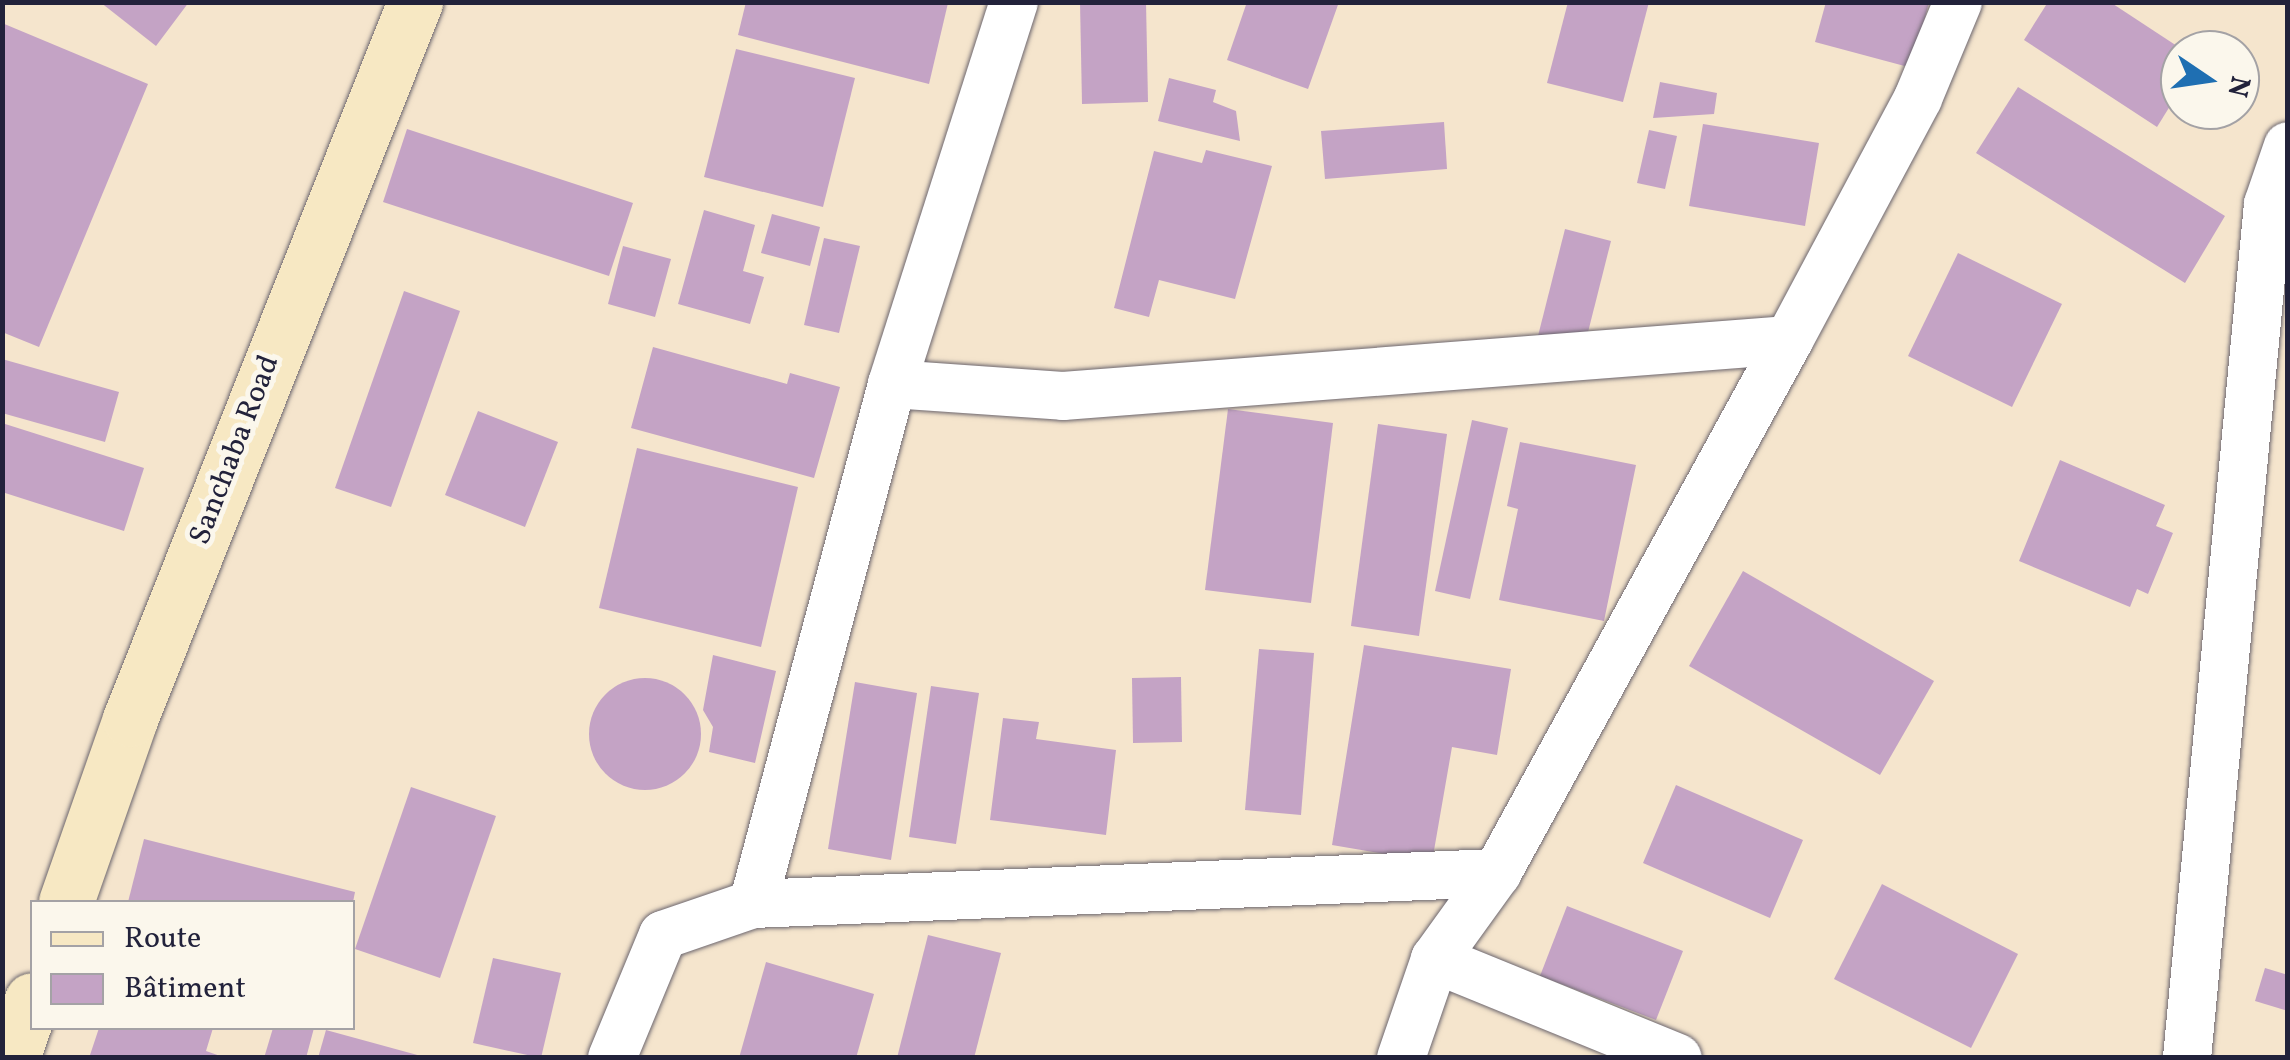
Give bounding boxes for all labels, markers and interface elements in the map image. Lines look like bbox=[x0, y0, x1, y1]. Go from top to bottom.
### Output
north arrow bbox=[2160, 30, 2260, 130]
text: N bbox=[2216, 72, 2259, 101]
street label: Sanchaba Road bbox=[182, 350, 288, 550]
legend bbox=[30, 900, 355, 1030]
text: Route bbox=[124, 918, 201, 960]
text: Bâtiment bbox=[124, 968, 246, 1010]

